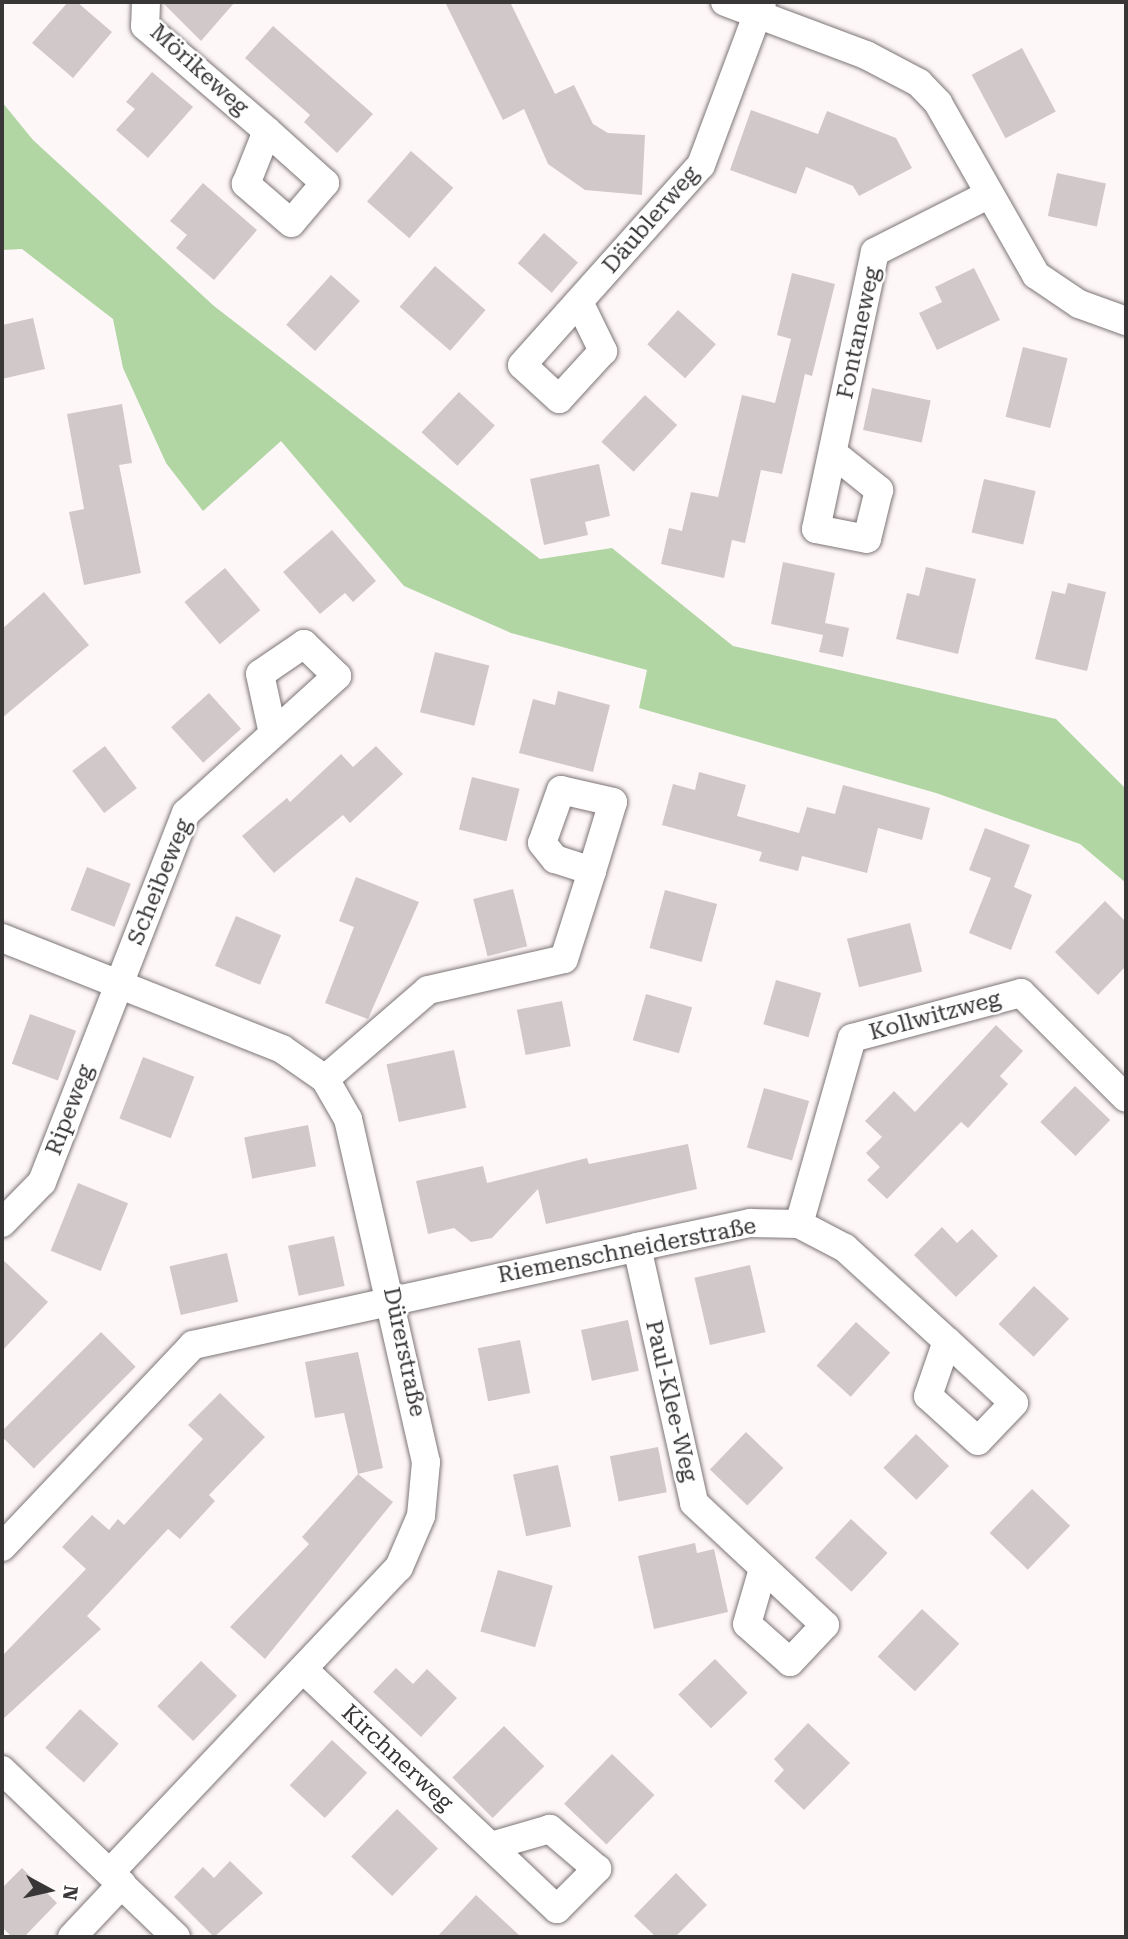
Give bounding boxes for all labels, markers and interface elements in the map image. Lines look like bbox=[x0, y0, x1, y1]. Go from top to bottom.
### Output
street label: Mörikeweg bbox=[144, 19, 254, 121]
street label: Däublerweg bbox=[597, 161, 705, 279]
street label: Fontaneweg bbox=[832, 265, 886, 401]
street label: Scheibeweg bbox=[122, 815, 198, 949]
street label: Kollwitzweg bbox=[866, 985, 1004, 1047]
street label: Ripeweg bbox=[40, 1061, 100, 1159]
street label: Riemenschneiderstraße bbox=[495, 1212, 759, 1290]
street label: Dürerstraße bbox=[377, 1285, 431, 1419]
street label: Paul-Klee-Weg bbox=[639, 1318, 703, 1484]
street label: Kirchnerweg bbox=[335, 1699, 459, 1817]
north arrow bbox=[14, 1855, 84, 1925]
text: N bbox=[58, 1884, 83, 1902]

